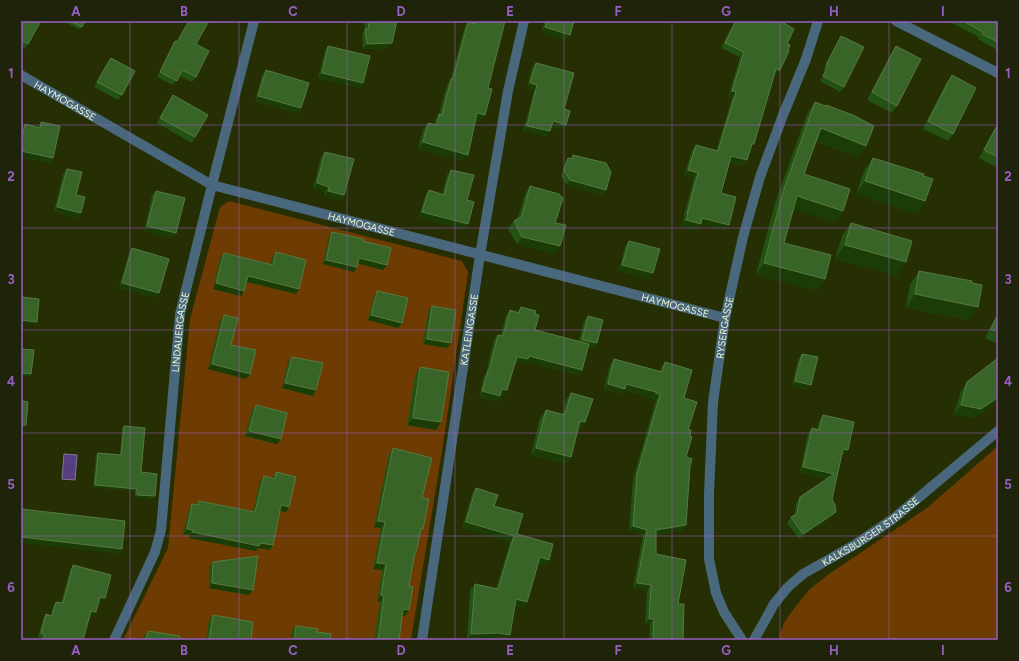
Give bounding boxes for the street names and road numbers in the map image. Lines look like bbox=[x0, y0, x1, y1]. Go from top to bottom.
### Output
street label: HAYMOGASSE bbox=[32, 78, 98, 123]
street label: HAYMOGASSE bbox=[327, 209, 397, 239]
street label: LINDAUERGASSE bbox=[168, 290, 192, 373]
street label: HAYMOGASSE bbox=[640, 290, 710, 320]
street label: KATLEINGASSE bbox=[457, 293, 481, 366]
street label: RYSERGASSE bbox=[713, 295, 736, 360]
street label: KALKSBURGER STRASSE bbox=[819, 493, 922, 569]

